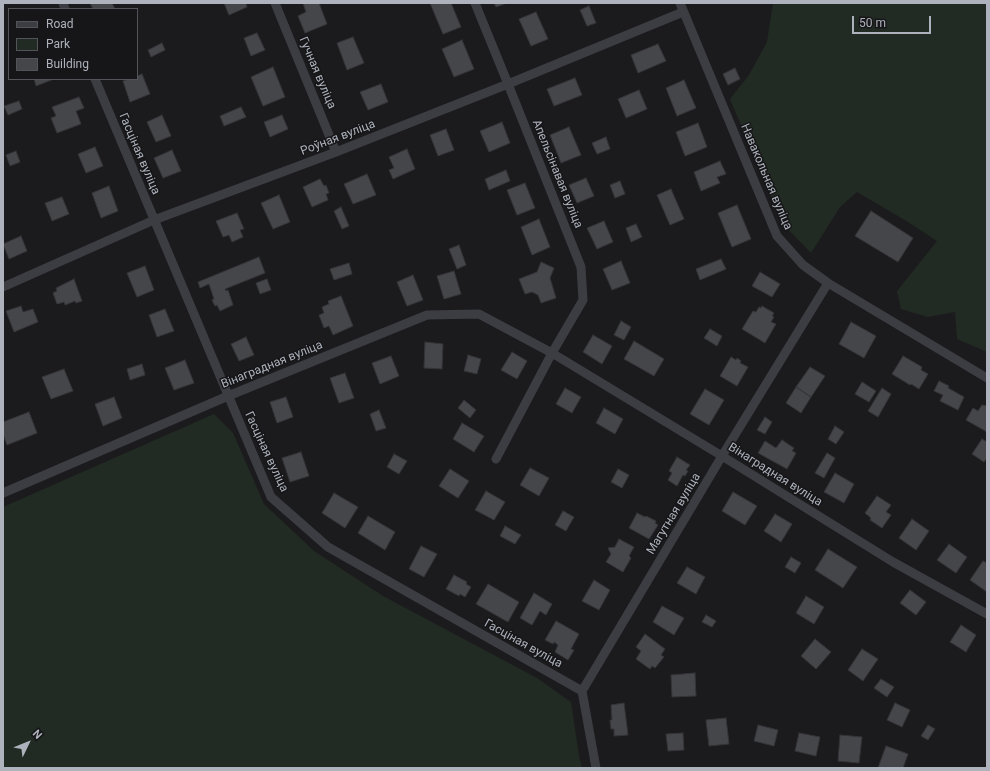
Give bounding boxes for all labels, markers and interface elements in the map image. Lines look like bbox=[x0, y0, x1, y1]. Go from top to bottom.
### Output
legend bbox=[8, 8, 138, 80]
scale bar bbox=[854, 8, 933, 34]
text: 50 m bbox=[859, 16, 886, 30]
text: Road bbox=[46, 17, 74, 31]
street label: Гучная вуліца bbox=[295, 35, 339, 111]
text: Park bbox=[46, 37, 70, 51]
text: Building bbox=[46, 57, 89, 71]
street label: Гасціная вуліца bbox=[115, 111, 163, 197]
street label: Роўная вуліца bbox=[299, 117, 377, 159]
street label: Апельсінавая вуліца bbox=[529, 118, 585, 230]
street label: Навакольная вуліца bbox=[737, 122, 795, 232]
street label: Вінаградная вуліца bbox=[219, 338, 325, 392]
street label: Гасціная вуліца bbox=[241, 410, 291, 494]
street label: Вінаградная вуліца bbox=[725, 440, 825, 510]
street label: Магутная вуліца bbox=[644, 471, 704, 557]
street label: Гасціная вуліца bbox=[481, 617, 565, 671]
north arrow bbox=[8, 723, 48, 763]
text: N bbox=[30, 727, 45, 742]

